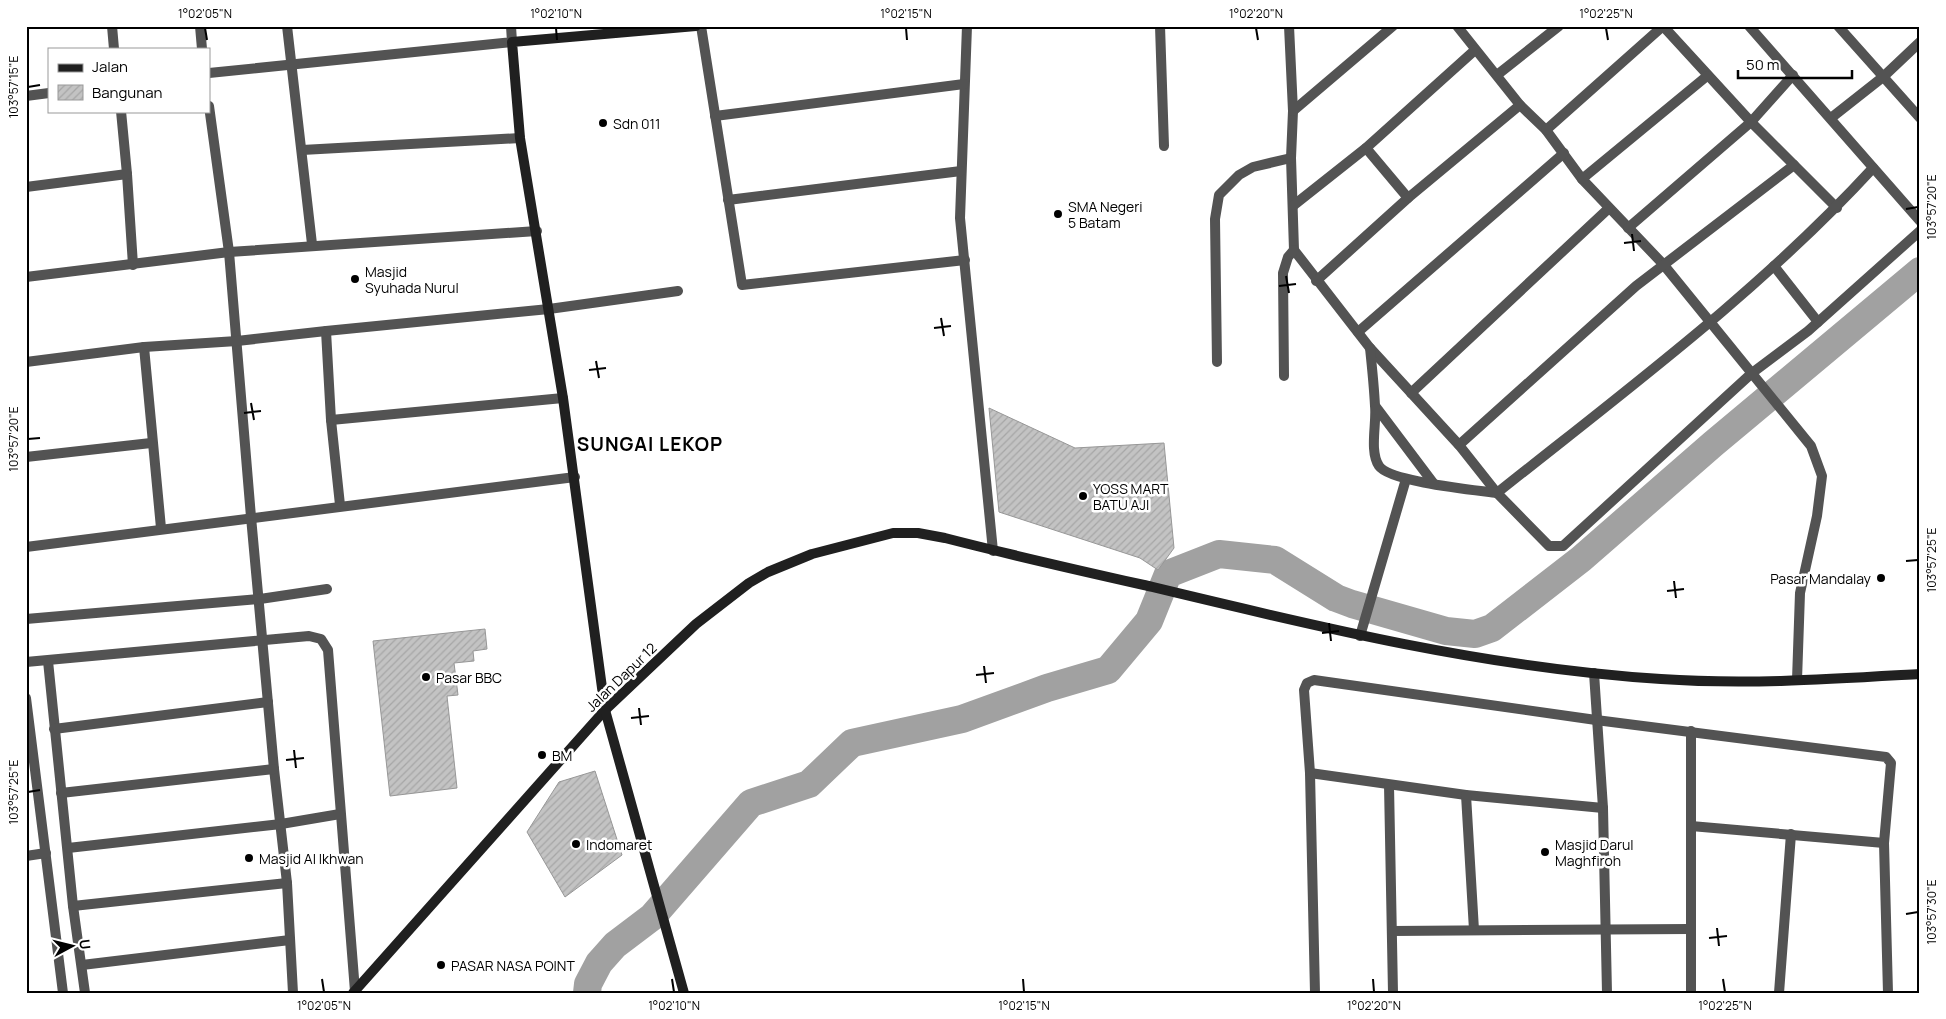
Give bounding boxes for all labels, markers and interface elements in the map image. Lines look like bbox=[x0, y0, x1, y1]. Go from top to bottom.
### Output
text: 1°02'05"N bbox=[178, 5, 232, 22]
text: 1°02'10"N bbox=[530, 5, 582, 22]
text: 1°02'15"N bbox=[880, 5, 932, 22]
text: 1°02'20"N bbox=[1229, 5, 1283, 22]
text: 1°02'25"N bbox=[1579, 5, 1633, 22]
legend bbox=[48, 48, 210, 112]
scale bar bbox=[1738, 48, 1852, 80]
text: 50 m bbox=[1746, 54, 1780, 75]
text: 103°57'15"E bbox=[5, 55, 22, 118]
text: Jalan bbox=[92, 56, 128, 77]
text: Bangunan bbox=[92, 82, 162, 103]
place label: Sdn 011 bbox=[613, 114, 661, 133]
marker: Sdn 011 bbox=[597, 117, 609, 129]
text: 103°57'20"E bbox=[1923, 174, 1940, 240]
place label: SMA Negeri 5 Batam bbox=[1068, 197, 1143, 232]
marker: SMA Negeri 5 Batam bbox=[1052, 208, 1064, 220]
place label: Masjid Syuhada Nurul bbox=[365, 262, 459, 297]
marker: Masjid Syuhada Nurul bbox=[349, 273, 361, 285]
text: 103°57'20"E bbox=[5, 406, 22, 472]
district label: SUNGAI LEKOP bbox=[577, 431, 723, 457]
place label: YOSS MART BATU AJI bbox=[1093, 479, 1169, 514]
marker: YOSS MART BATU AJI bbox=[1077, 490, 1089, 502]
text: 103°57'25"E bbox=[1923, 527, 1940, 592]
place label: Pasar Mandalay bbox=[1770, 569, 1872, 588]
marker: Pasar Mandalay bbox=[1875, 572, 1887, 584]
street label: Jalan Dapur 12 bbox=[581, 638, 661, 716]
place label: Pasar BBC bbox=[436, 668, 502, 687]
marker: Pasar BBC bbox=[420, 671, 432, 683]
place label: BM bbox=[552, 746, 572, 765]
marker: BM bbox=[536, 749, 548, 761]
text: 103°57'25"E bbox=[5, 759, 22, 824]
place label: Indomaret bbox=[586, 835, 653, 854]
place label: Masjid Darul Maghfiroh bbox=[1555, 835, 1634, 870]
marker: Indomaret bbox=[570, 838, 582, 850]
marker: Masjid Darul Maghfiroh bbox=[1539, 846, 1551, 858]
place label: Masjid Al Ikhwan bbox=[259, 849, 364, 868]
marker: Masjid Al Ikhwan bbox=[243, 852, 255, 864]
text: 103°57'30"E bbox=[1923, 879, 1940, 945]
north arrow bbox=[48, 922, 98, 972]
text: U bbox=[75, 938, 95, 951]
place label: PASAR NASA POINT bbox=[451, 956, 575, 975]
marker: PASAR NASA POINT bbox=[435, 959, 447, 971]
text: 1°02'05"N bbox=[297, 997, 351, 1014]
text: 1°02'10"N bbox=[648, 997, 700, 1014]
text: 1°02'15"N bbox=[998, 997, 1050, 1014]
text: 1°02'20"N bbox=[1347, 997, 1401, 1014]
text: 1°02'25"N bbox=[1698, 997, 1752, 1014]

